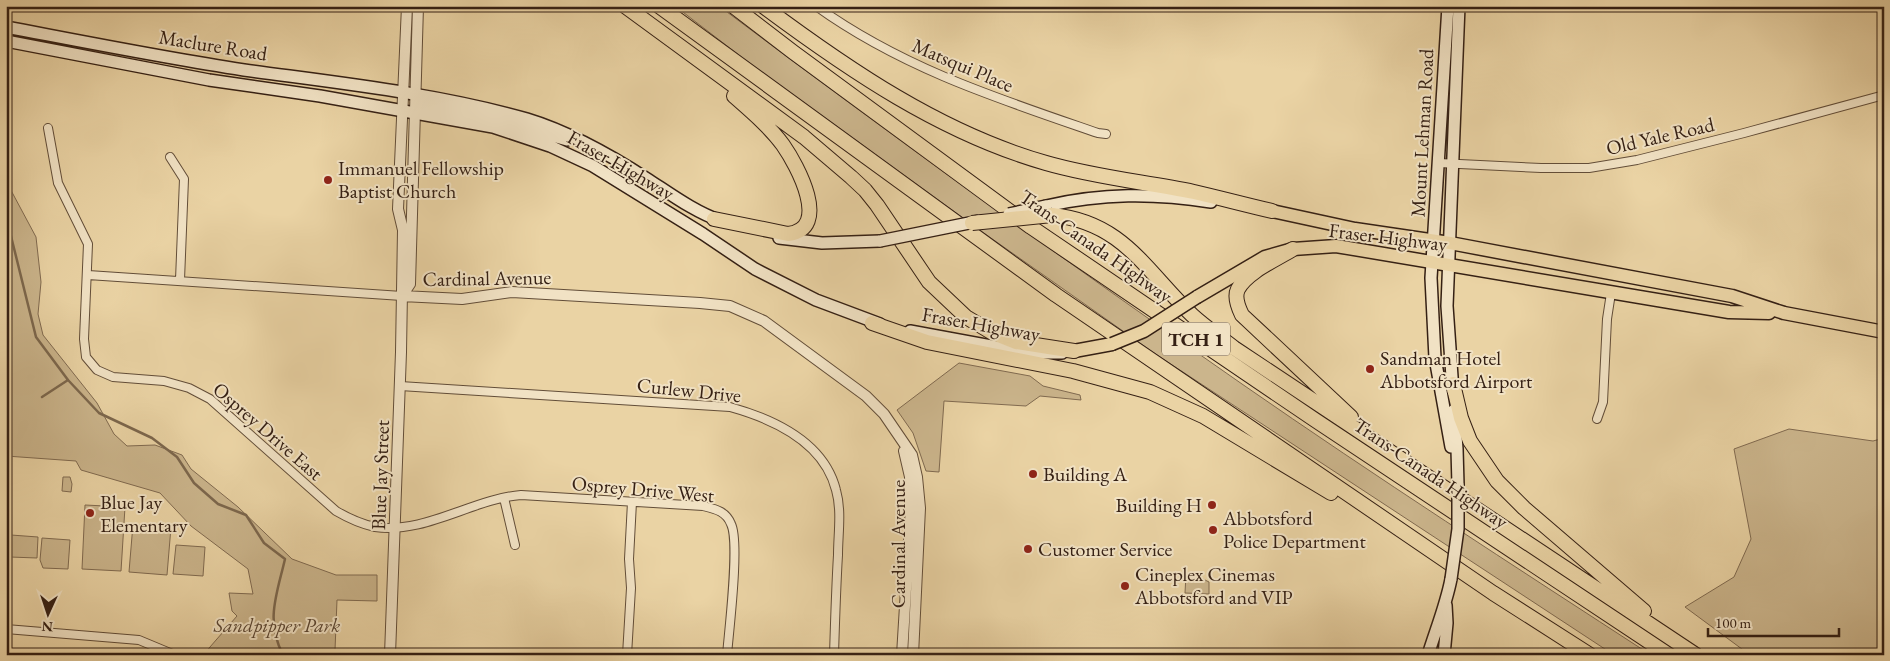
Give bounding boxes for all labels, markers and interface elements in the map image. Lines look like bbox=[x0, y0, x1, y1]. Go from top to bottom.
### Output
street label: Maclure Road bbox=[157, 24, 270, 67]
street label: Matsqui Place bbox=[908, 32, 1018, 98]
street label: Mount Lehman Road bbox=[1405, 47, 1439, 218]
street label: Old Yale Road bbox=[1603, 111, 1717, 161]
street label: Fraser Highway bbox=[563, 124, 679, 206]
place label: Immanuel Fellowship Baptist Church bbox=[338, 155, 504, 204]
marker: Immanuel Fellowship Baptist Church bbox=[322, 174, 334, 186]
street label: Trans-Canada Highway bbox=[1014, 183, 1178, 309]
street label: Fraser Highway bbox=[1327, 217, 1449, 257]
street label: Cardinal Avenue bbox=[422, 264, 552, 292]
street label: Fraser Highway bbox=[920, 301, 1042, 347]
road number: TCH 1 bbox=[1162, 322, 1230, 356]
place label: Sandman Hotel Abbotsford Airport bbox=[1379, 345, 1533, 394]
marker: Sandman Hotel Abbotsford Airport bbox=[1364, 363, 1376, 375]
street label: Curlew Drive bbox=[636, 372, 742, 408]
street label: Osprey Drive East bbox=[208, 376, 329, 486]
street label: Trans-Canada Highway bbox=[1349, 412, 1513, 534]
street label: Blue Jay Street bbox=[365, 419, 395, 531]
place label: Building A bbox=[1043, 461, 1127, 487]
marker: Building A bbox=[1027, 468, 1039, 480]
street label: Osprey Drive West bbox=[571, 470, 716, 508]
street label: Cardinal Avenue bbox=[885, 479, 911, 608]
place label: Blue Jay Elementary bbox=[100, 489, 188, 538]
place label: Building H bbox=[1116, 492, 1202, 518]
marker: Building H bbox=[1206, 499, 1218, 511]
place label: Abbotsford Police Department bbox=[1222, 505, 1367, 554]
marker: Blue Jay Elementary bbox=[84, 507, 96, 519]
marker: Abbotsford Police Department bbox=[1207, 524, 1219, 536]
place label: Customer Service bbox=[1038, 536, 1173, 562]
marker: Customer Service bbox=[1022, 543, 1034, 555]
place label: Cineplex Cinemas Abbotsford and VIP bbox=[1134, 561, 1293, 610]
marker: Cineplex Cinemas Abbotsford and VIP bbox=[1119, 580, 1131, 592]
north arrow bbox=[22, 588, 72, 638]
scale bar bbox=[1708, 606, 1839, 638]
park label: Sandpipper Park bbox=[213, 612, 340, 638]
text: 100 m bbox=[1715, 613, 1752, 632]
text: N bbox=[41, 618, 53, 636]

